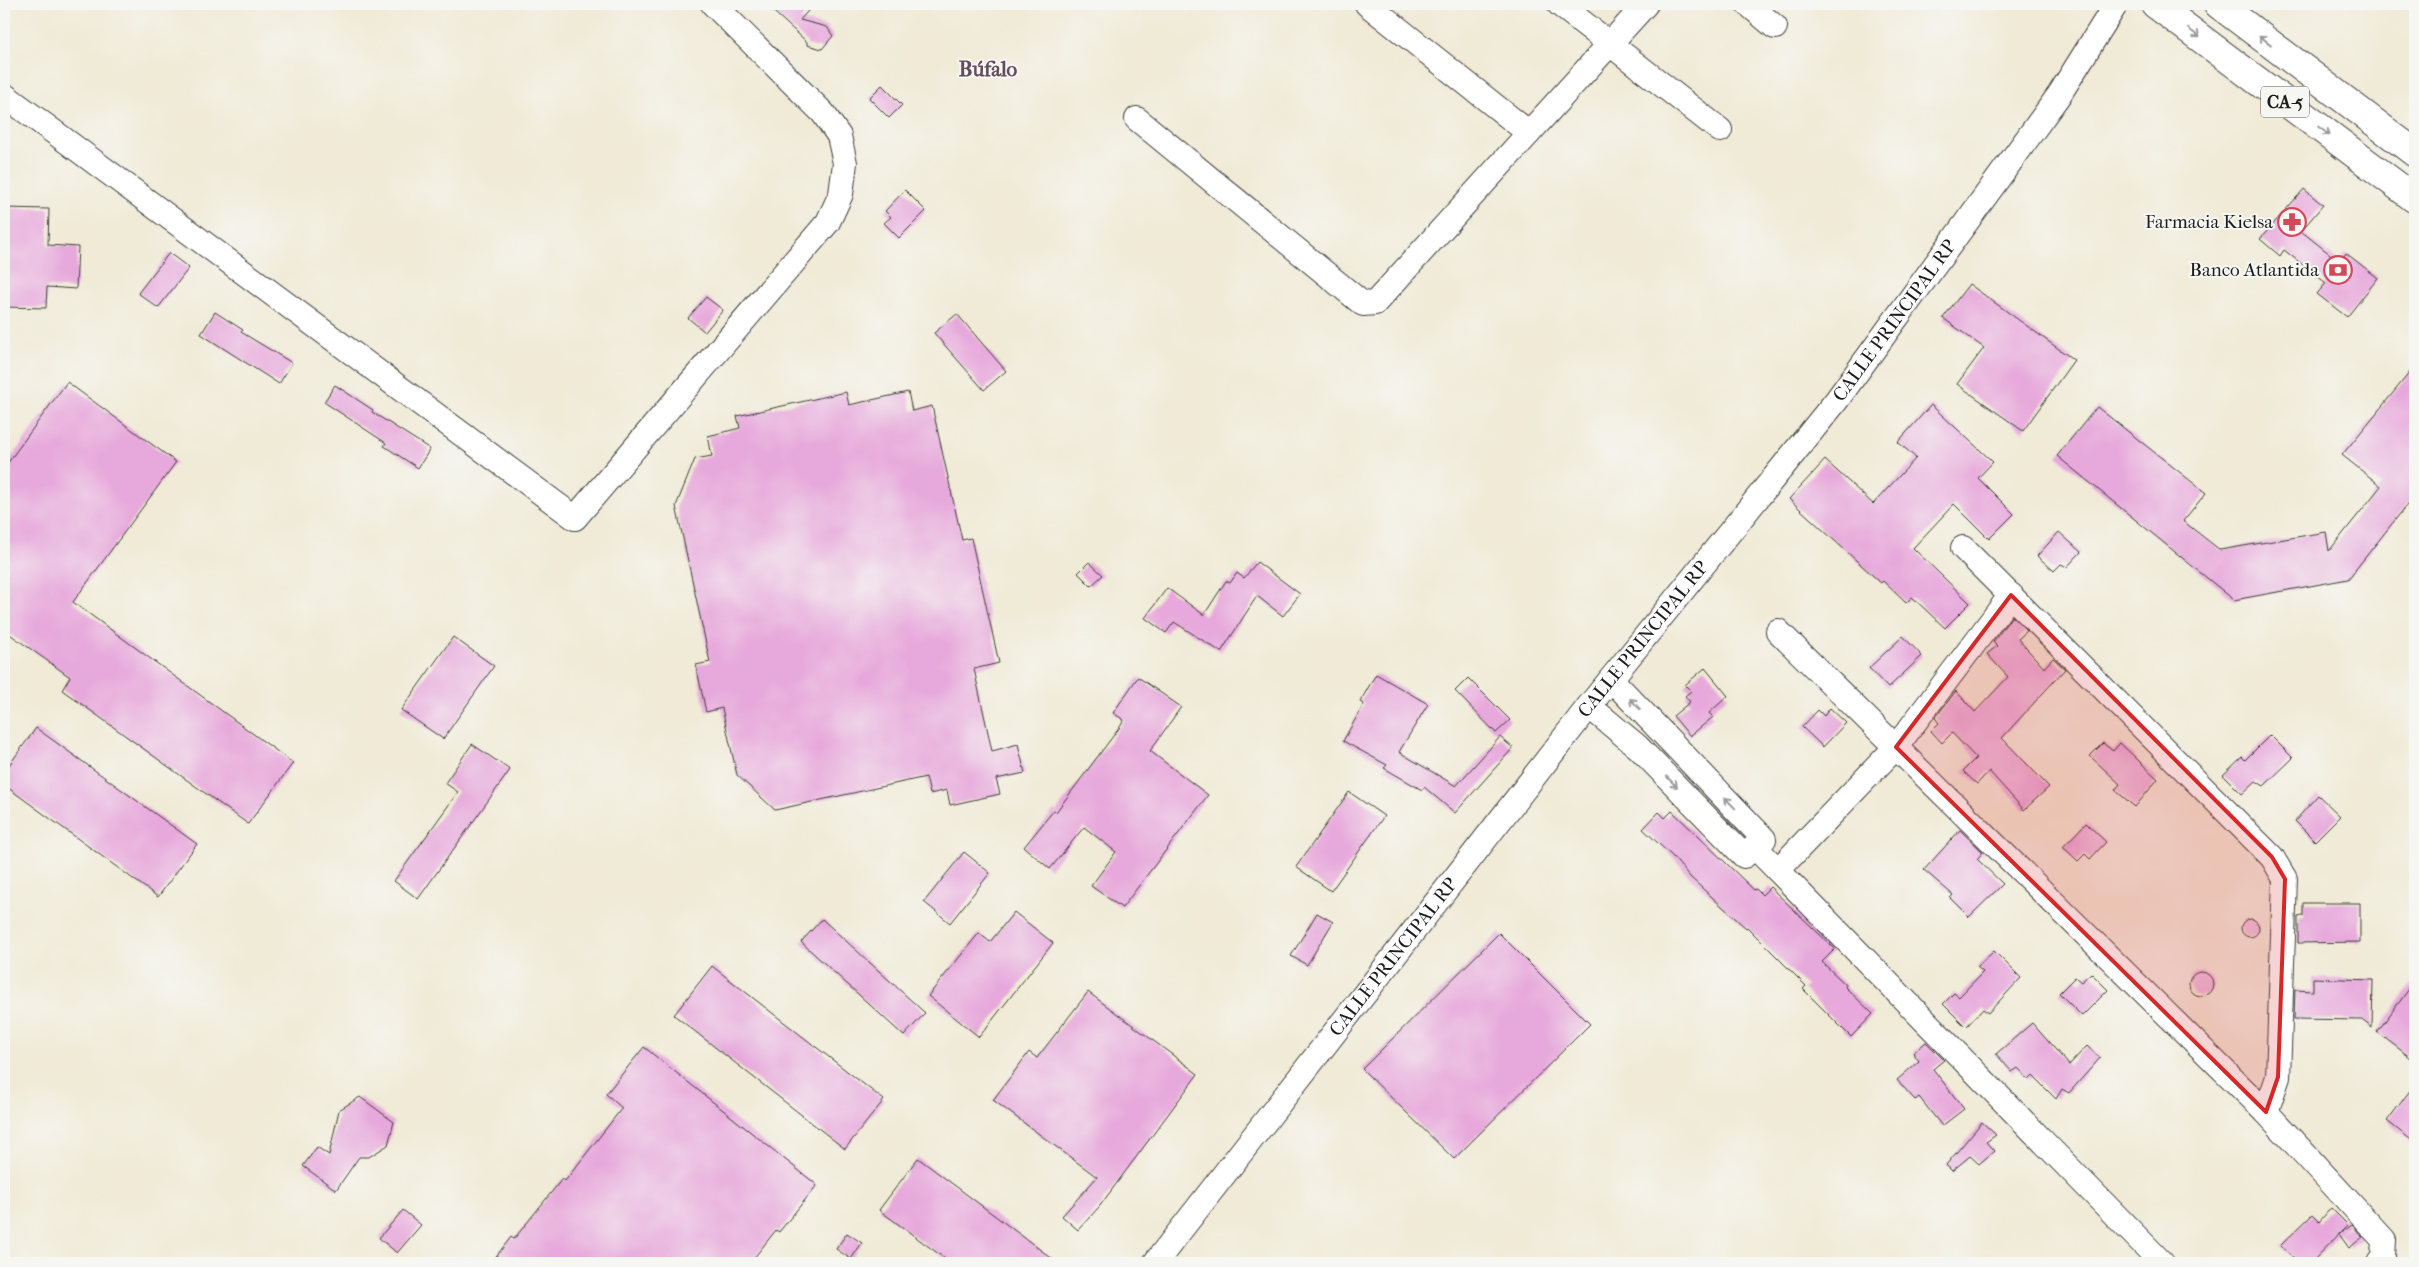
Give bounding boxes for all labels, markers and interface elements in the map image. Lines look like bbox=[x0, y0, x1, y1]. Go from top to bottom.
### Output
one-way arrow bbox=[2187, 28, 2201, 38]
one-way arrow bbox=[2258, 34, 2271, 45]
district label: Búfalo bbox=[959, 57, 1018, 81]
road number: CA-5 bbox=[2261, 86, 2309, 118]
one-way arrow bbox=[2317, 125, 2330, 136]
pharmacy icon: Farmacia Kielsa bbox=[2277, 207, 2307, 237]
place label: Farmacia Kielsa bbox=[2145, 211, 2273, 233]
street label: CALLE PRINCIPAL RP bbox=[1828, 235, 1961, 406]
bank icon: Banco Atlantida bbox=[2323, 255, 2353, 285]
place label: Banco Atlantida bbox=[2190, 259, 2319, 281]
street label: CALLE PRINCIPAL RP bbox=[1573, 556, 1713, 722]
one-way arrow bbox=[1629, 697, 1641, 710]
one-way arrow bbox=[1666, 775, 1678, 788]
one-way arrow bbox=[1724, 797, 1736, 810]
street label: CALLE PRINCIPAL RP bbox=[1325, 873, 1462, 1040]

